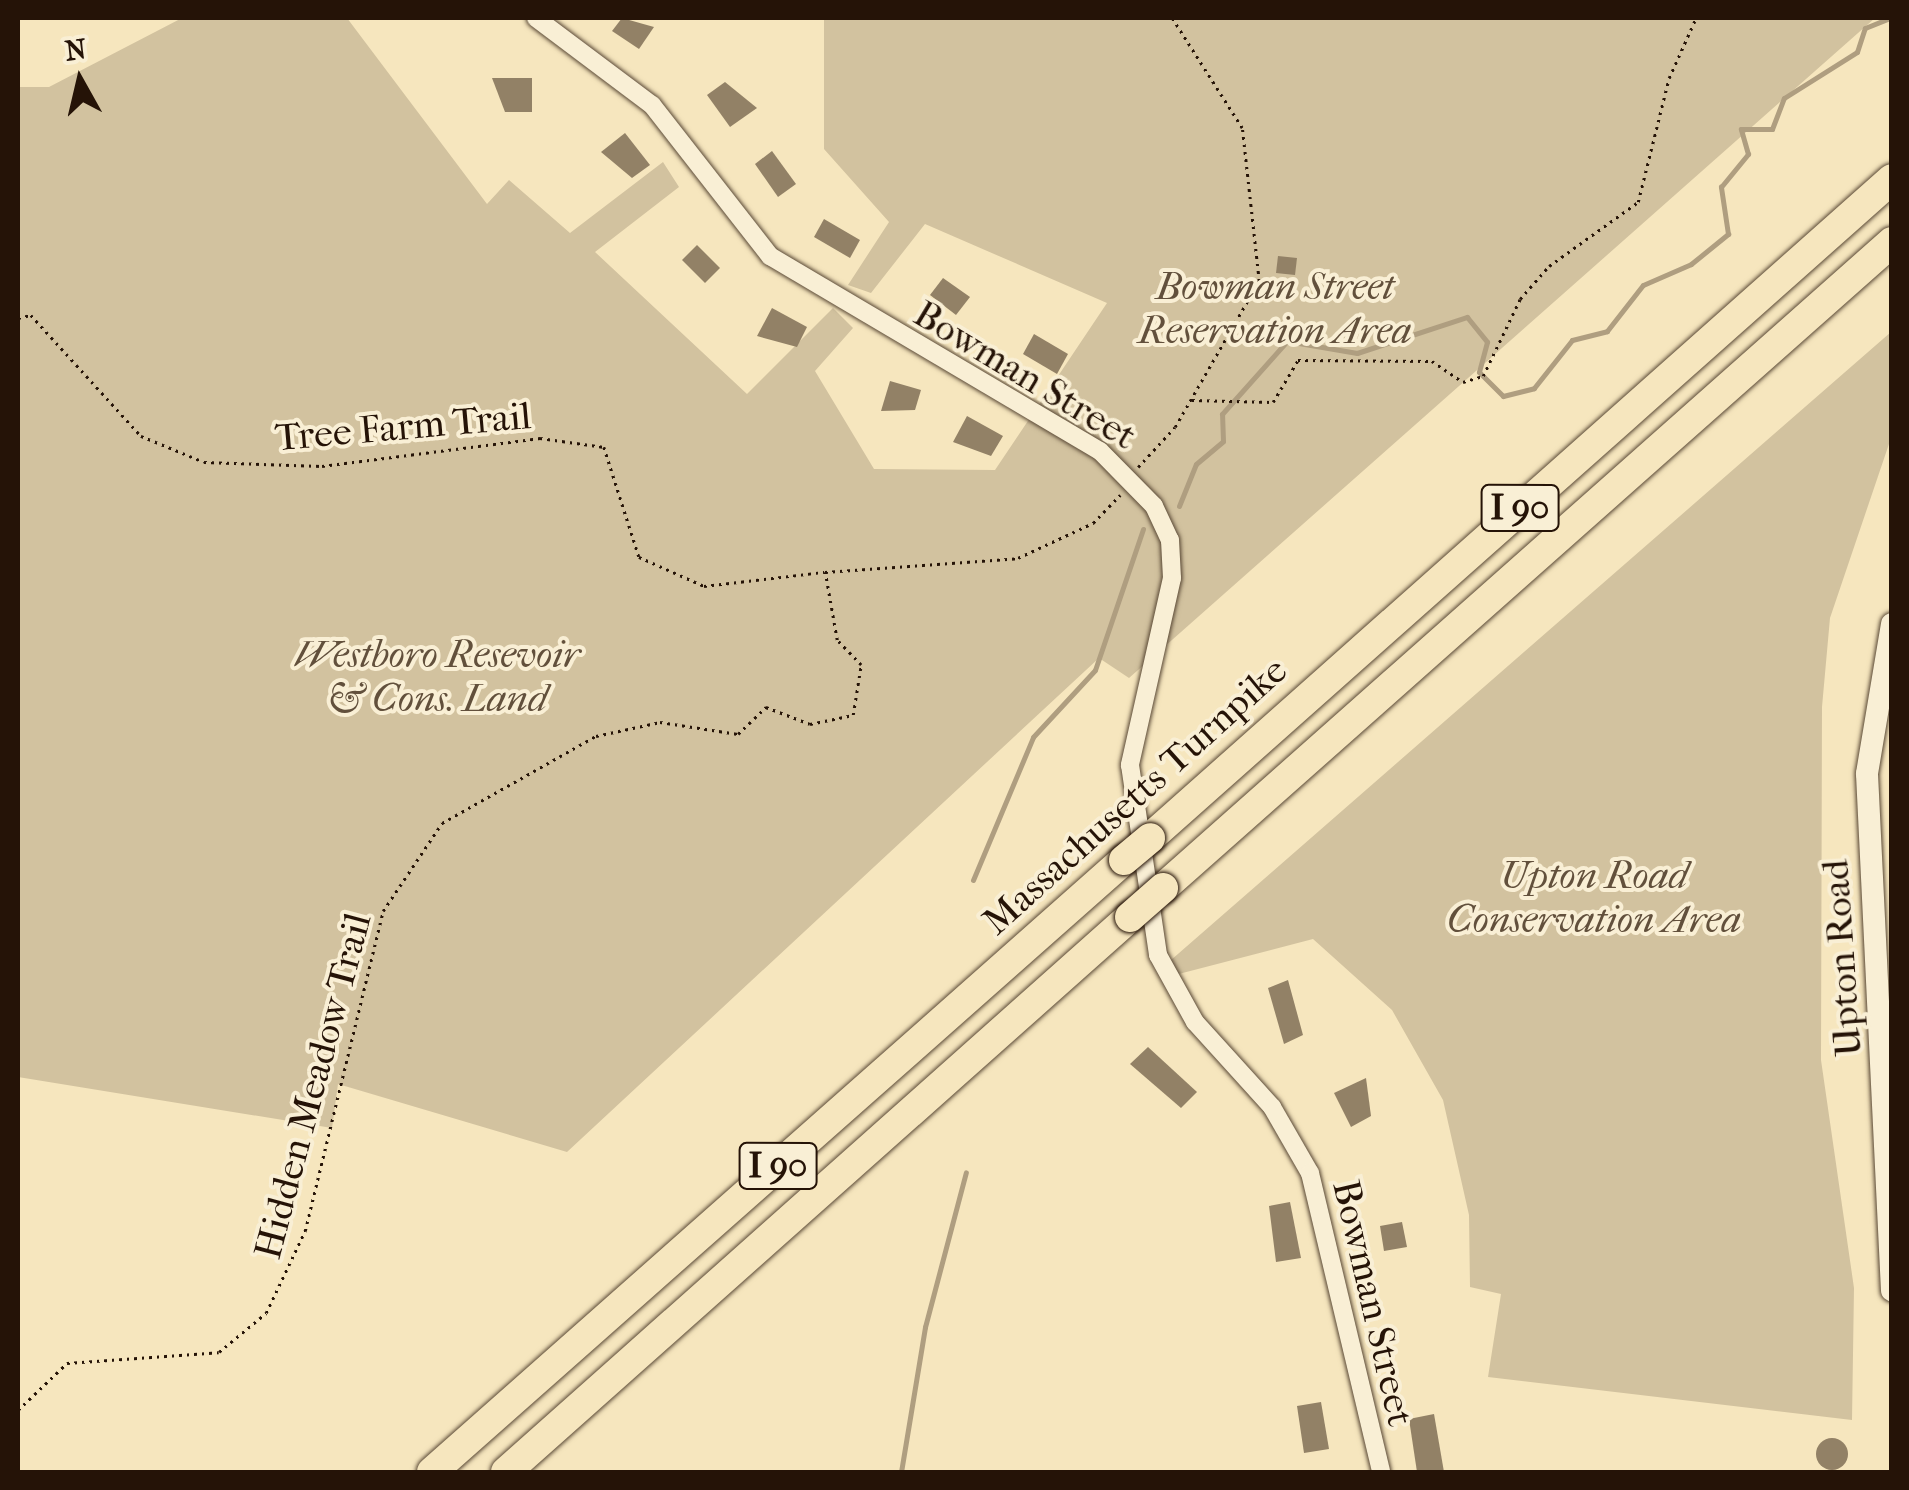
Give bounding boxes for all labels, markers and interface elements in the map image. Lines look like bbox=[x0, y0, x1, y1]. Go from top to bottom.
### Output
north arrow bbox=[30, 30, 130, 130]
text: N bbox=[63, 32, 89, 68]
park label: Bowman Street Reservation Area bbox=[1138, 264, 1412, 353]
street label: Bowman Street bbox=[906, 291, 1144, 459]
street label: Tree Farm Trail bbox=[273, 393, 533, 461]
road number: I 90 bbox=[1480, 478, 1560, 538]
park label: Westboro Resevoir & Cons. Land bbox=[294, 632, 580, 722]
street label: Massachusetts Turnpike bbox=[974, 648, 1296, 944]
park label: Upton Road Conservation Area bbox=[1447, 853, 1741, 942]
street label: Upton Road bbox=[1812, 858, 1872, 1058]
street label: Hidden Meadow Trail bbox=[245, 908, 381, 1264]
road number: I 90 bbox=[738, 1136, 818, 1196]
street label: Bowman Street bbox=[1323, 1176, 1423, 1430]

